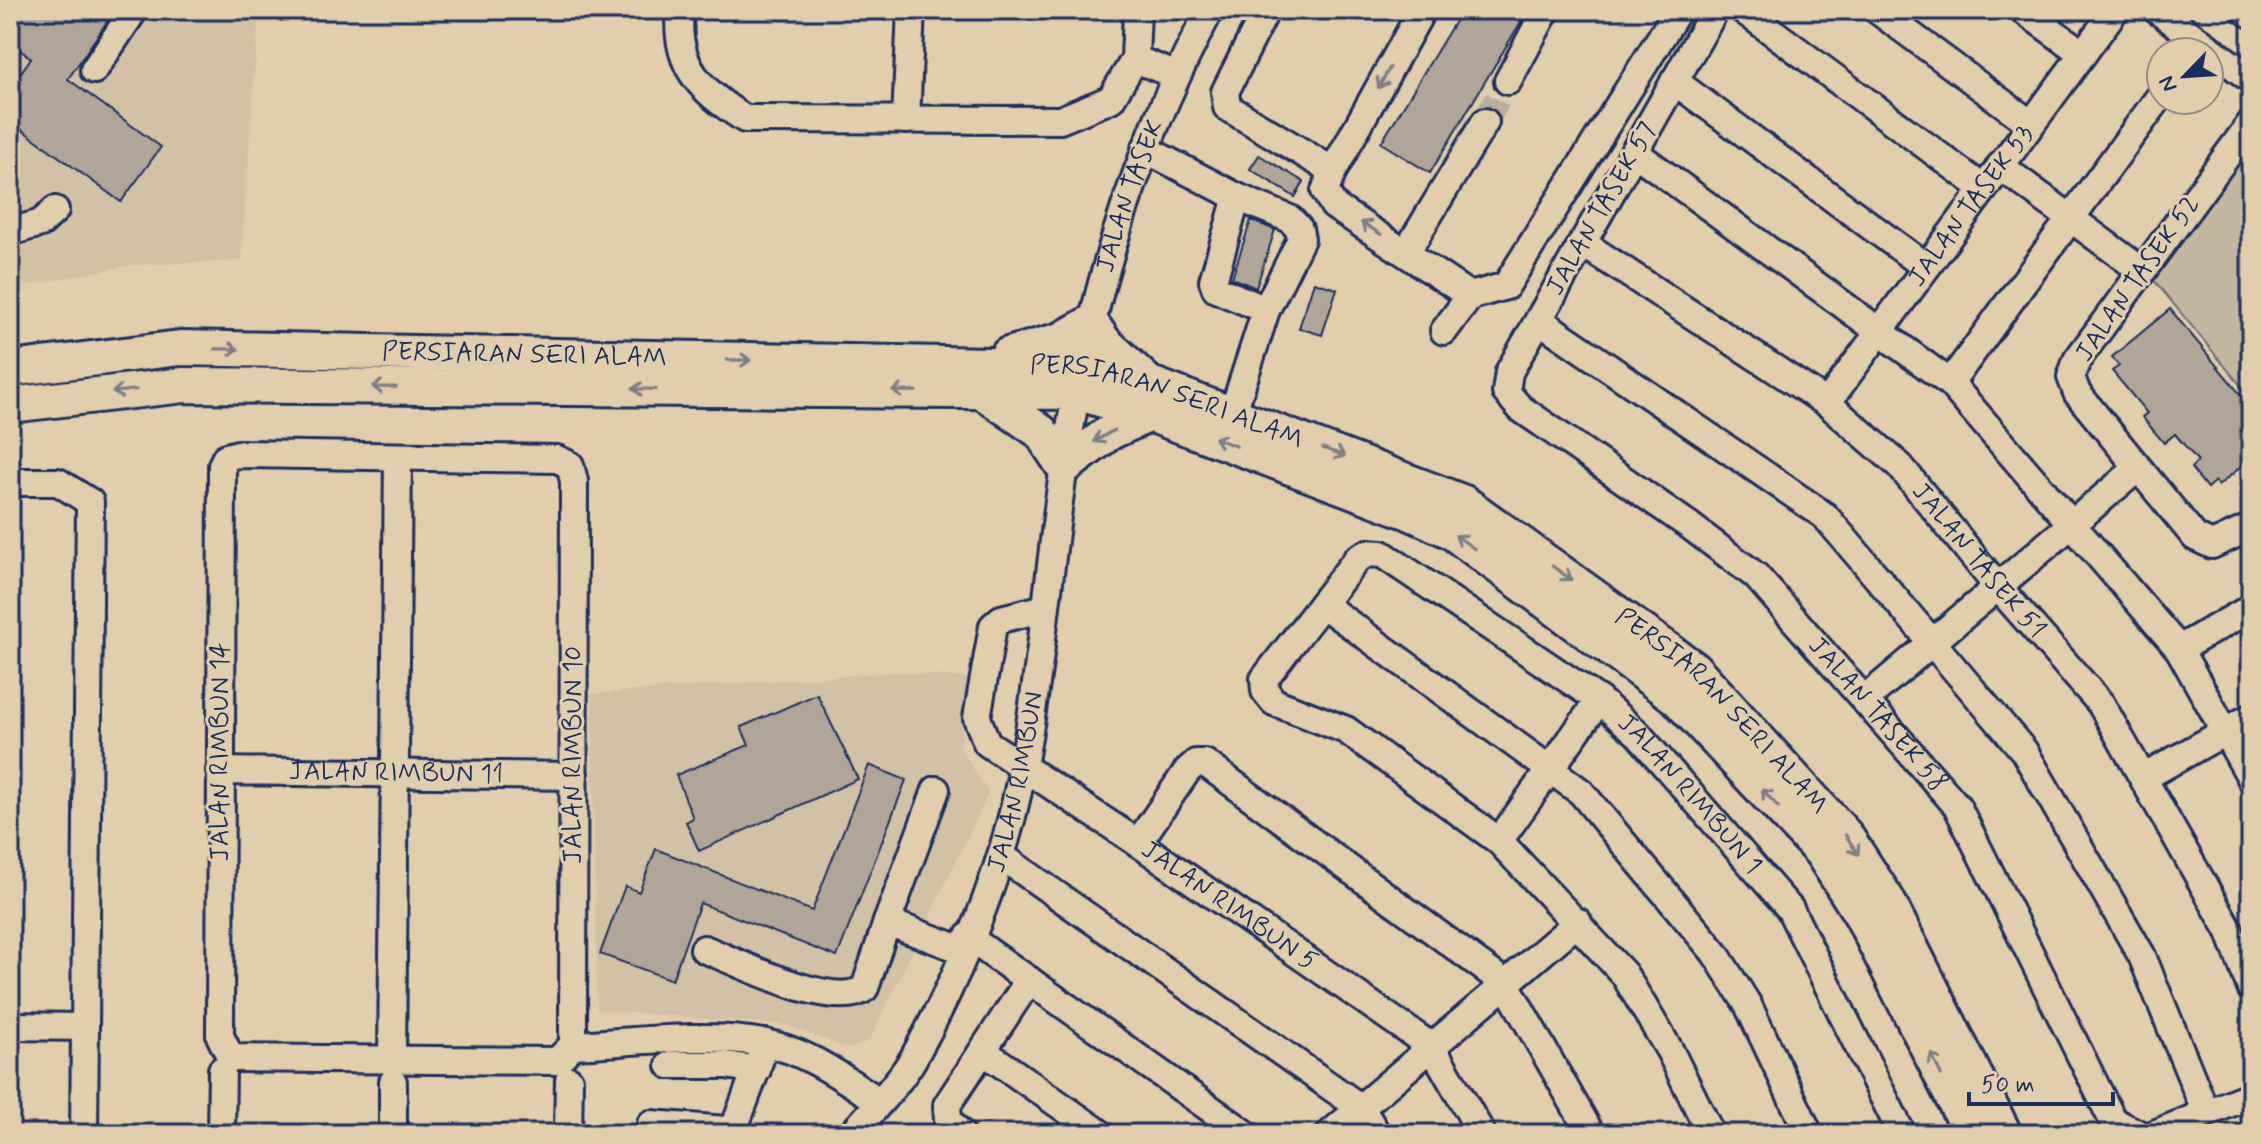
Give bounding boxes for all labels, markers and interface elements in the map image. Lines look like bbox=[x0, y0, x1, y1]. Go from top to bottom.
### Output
north arrow bbox=[2145, 36, 2225, 116]
one-way arrow bbox=[1376, 66, 1392, 89]
text: N bbox=[2153, 71, 2184, 96]
street label: JALAN TASEK bbox=[1089, 115, 1173, 276]
street label: JALAN TASEK 57 bbox=[1539, 116, 1665, 302]
street label: JALAN TASEK 53 bbox=[1901, 118, 2042, 294]
street label: JALAN TASEK 52 bbox=[2068, 189, 2208, 369]
one-way arrow bbox=[1360, 220, 1382, 237]
street label: PERSIARAN SERI ALAM bbox=[382, 335, 668, 375]
one-way arrow bbox=[213, 341, 240, 357]
street label: PERSIARAN SERI ALAM bbox=[1030, 349, 1309, 458]
one-way arrow bbox=[725, 353, 752, 368]
one-way arrow bbox=[371, 379, 398, 394]
one-way arrow bbox=[631, 381, 658, 397]
one-way arrow bbox=[891, 383, 918, 399]
one-way arrow bbox=[111, 384, 138, 399]
one-way arrow bbox=[1093, 428, 1116, 444]
one-way arrow bbox=[1213, 434, 1238, 449]
one-way arrow bbox=[1321, 446, 1346, 461]
street label: JALAN TASEK 51 bbox=[1903, 476, 2053, 646]
one-way arrow bbox=[1455, 533, 1476, 550]
one-way arrow bbox=[1550, 565, 1572, 582]
street label: PERSIARAN SERI ALAM bbox=[1608, 600, 1836, 822]
street label: JALAN TASEK 58 bbox=[1800, 630, 1955, 800]
street label: JALAN RIMBUN 14 bbox=[204, 643, 238, 861]
street label: JALAN RIMBUN 10 bbox=[557, 646, 591, 864]
street label: JALAN RIMBUN bbox=[980, 689, 1052, 877]
street label: JALAN RIMBUN 1 bbox=[1610, 706, 1769, 882]
street label: JALAN RIMBUN 11 bbox=[289, 755, 503, 792]
one-way arrow bbox=[1762, 788, 1780, 808]
street label: JALAN RIMBUN 5 bbox=[1134, 833, 1324, 979]
one-way arrow bbox=[1843, 834, 1860, 856]
one-way arrow bbox=[1928, 1053, 1943, 1077]
scale bar bbox=[1969, 1056, 2113, 1106]
text: 50 m bbox=[1981, 1070, 2035, 1101]

